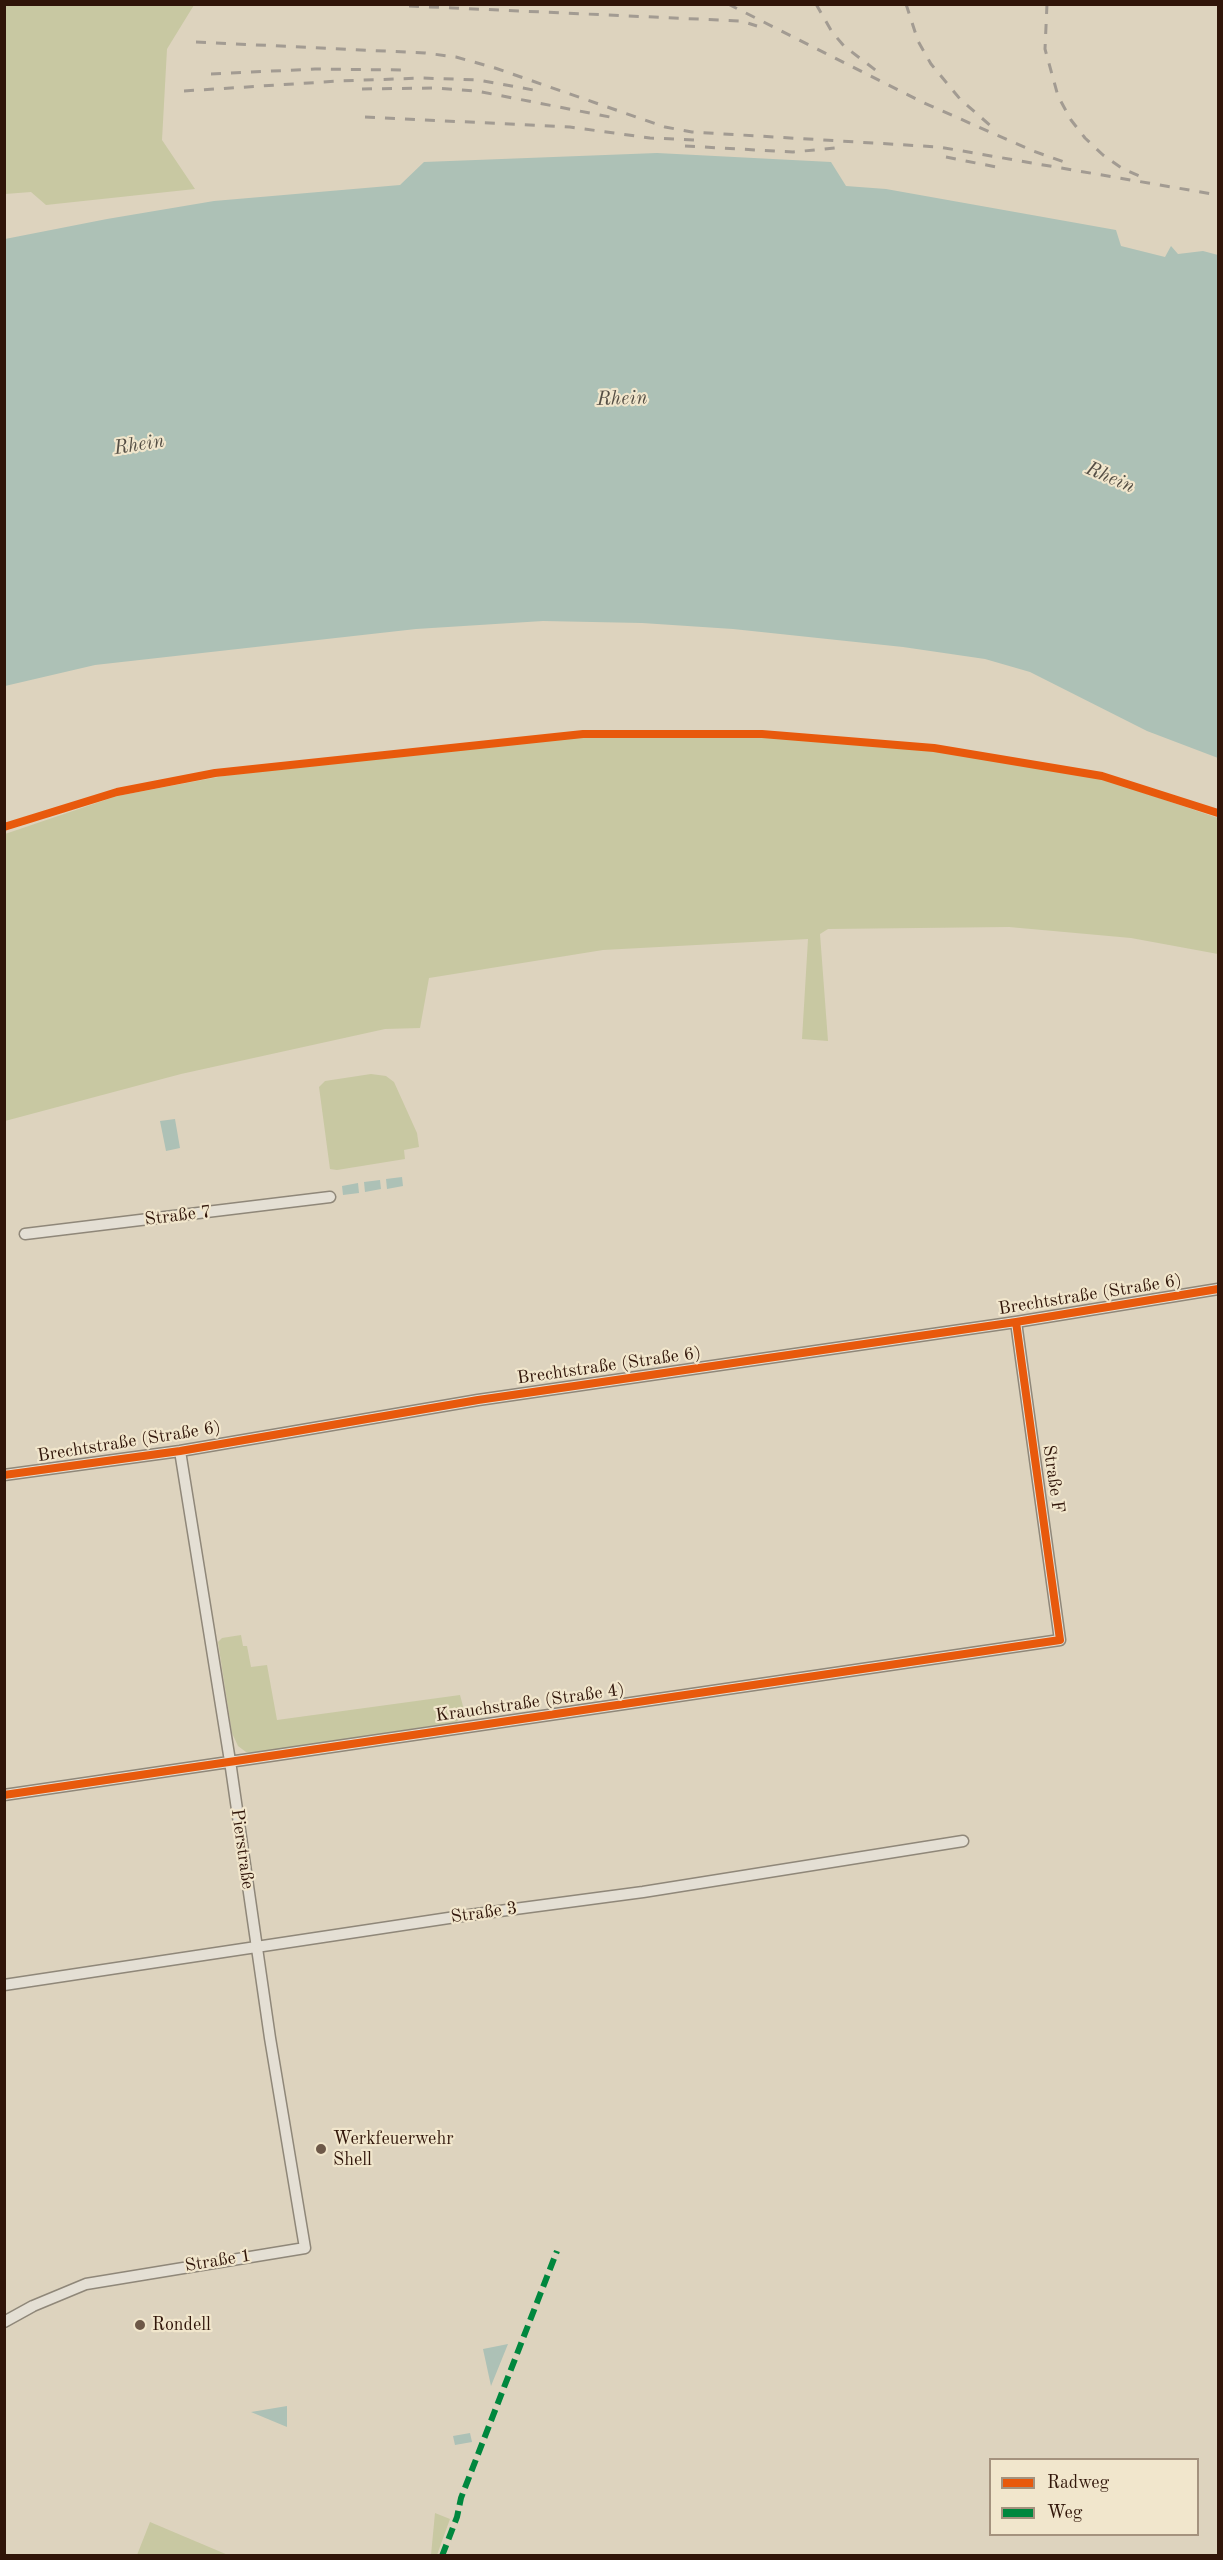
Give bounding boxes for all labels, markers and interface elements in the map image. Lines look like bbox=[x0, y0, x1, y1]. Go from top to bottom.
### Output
water label: Rhein bbox=[596, 386, 648, 412]
water label: Rhein bbox=[112, 429, 166, 461]
water label: Rhein bbox=[1082, 457, 1138, 499]
street label: Straße 7 bbox=[143, 1201, 213, 1231]
street label: Brechtstraße (Straße 6) bbox=[997, 1270, 1183, 1320]
street label: Brechtstraße (Straße 6) bbox=[516, 1342, 702, 1390]
street label: Brechtstraße (Straße 6) bbox=[36, 1417, 222, 1467]
street label: Straße F bbox=[1038, 1443, 1068, 1515]
street label: Krauchstraße (Straße 4) bbox=[434, 1679, 626, 1727]
street label: Pierstraße bbox=[226, 1807, 258, 1891]
street label: Straße 3 bbox=[449, 1898, 519, 1928]
place label: Werkfeuerwehr Shell bbox=[333, 2128, 454, 2170]
marker: Werkfeuerwehr Shell bbox=[314, 2142, 328, 2156]
street label: Straße 1 bbox=[183, 2245, 253, 2277]
place label: Rondell bbox=[152, 2314, 211, 2336]
marker: Rondell bbox=[133, 2318, 147, 2332]
legend bbox=[989, 2458, 1199, 2536]
text: Radweg bbox=[1047, 2474, 1109, 2492]
text: Weg bbox=[1047, 2504, 1083, 2522]

